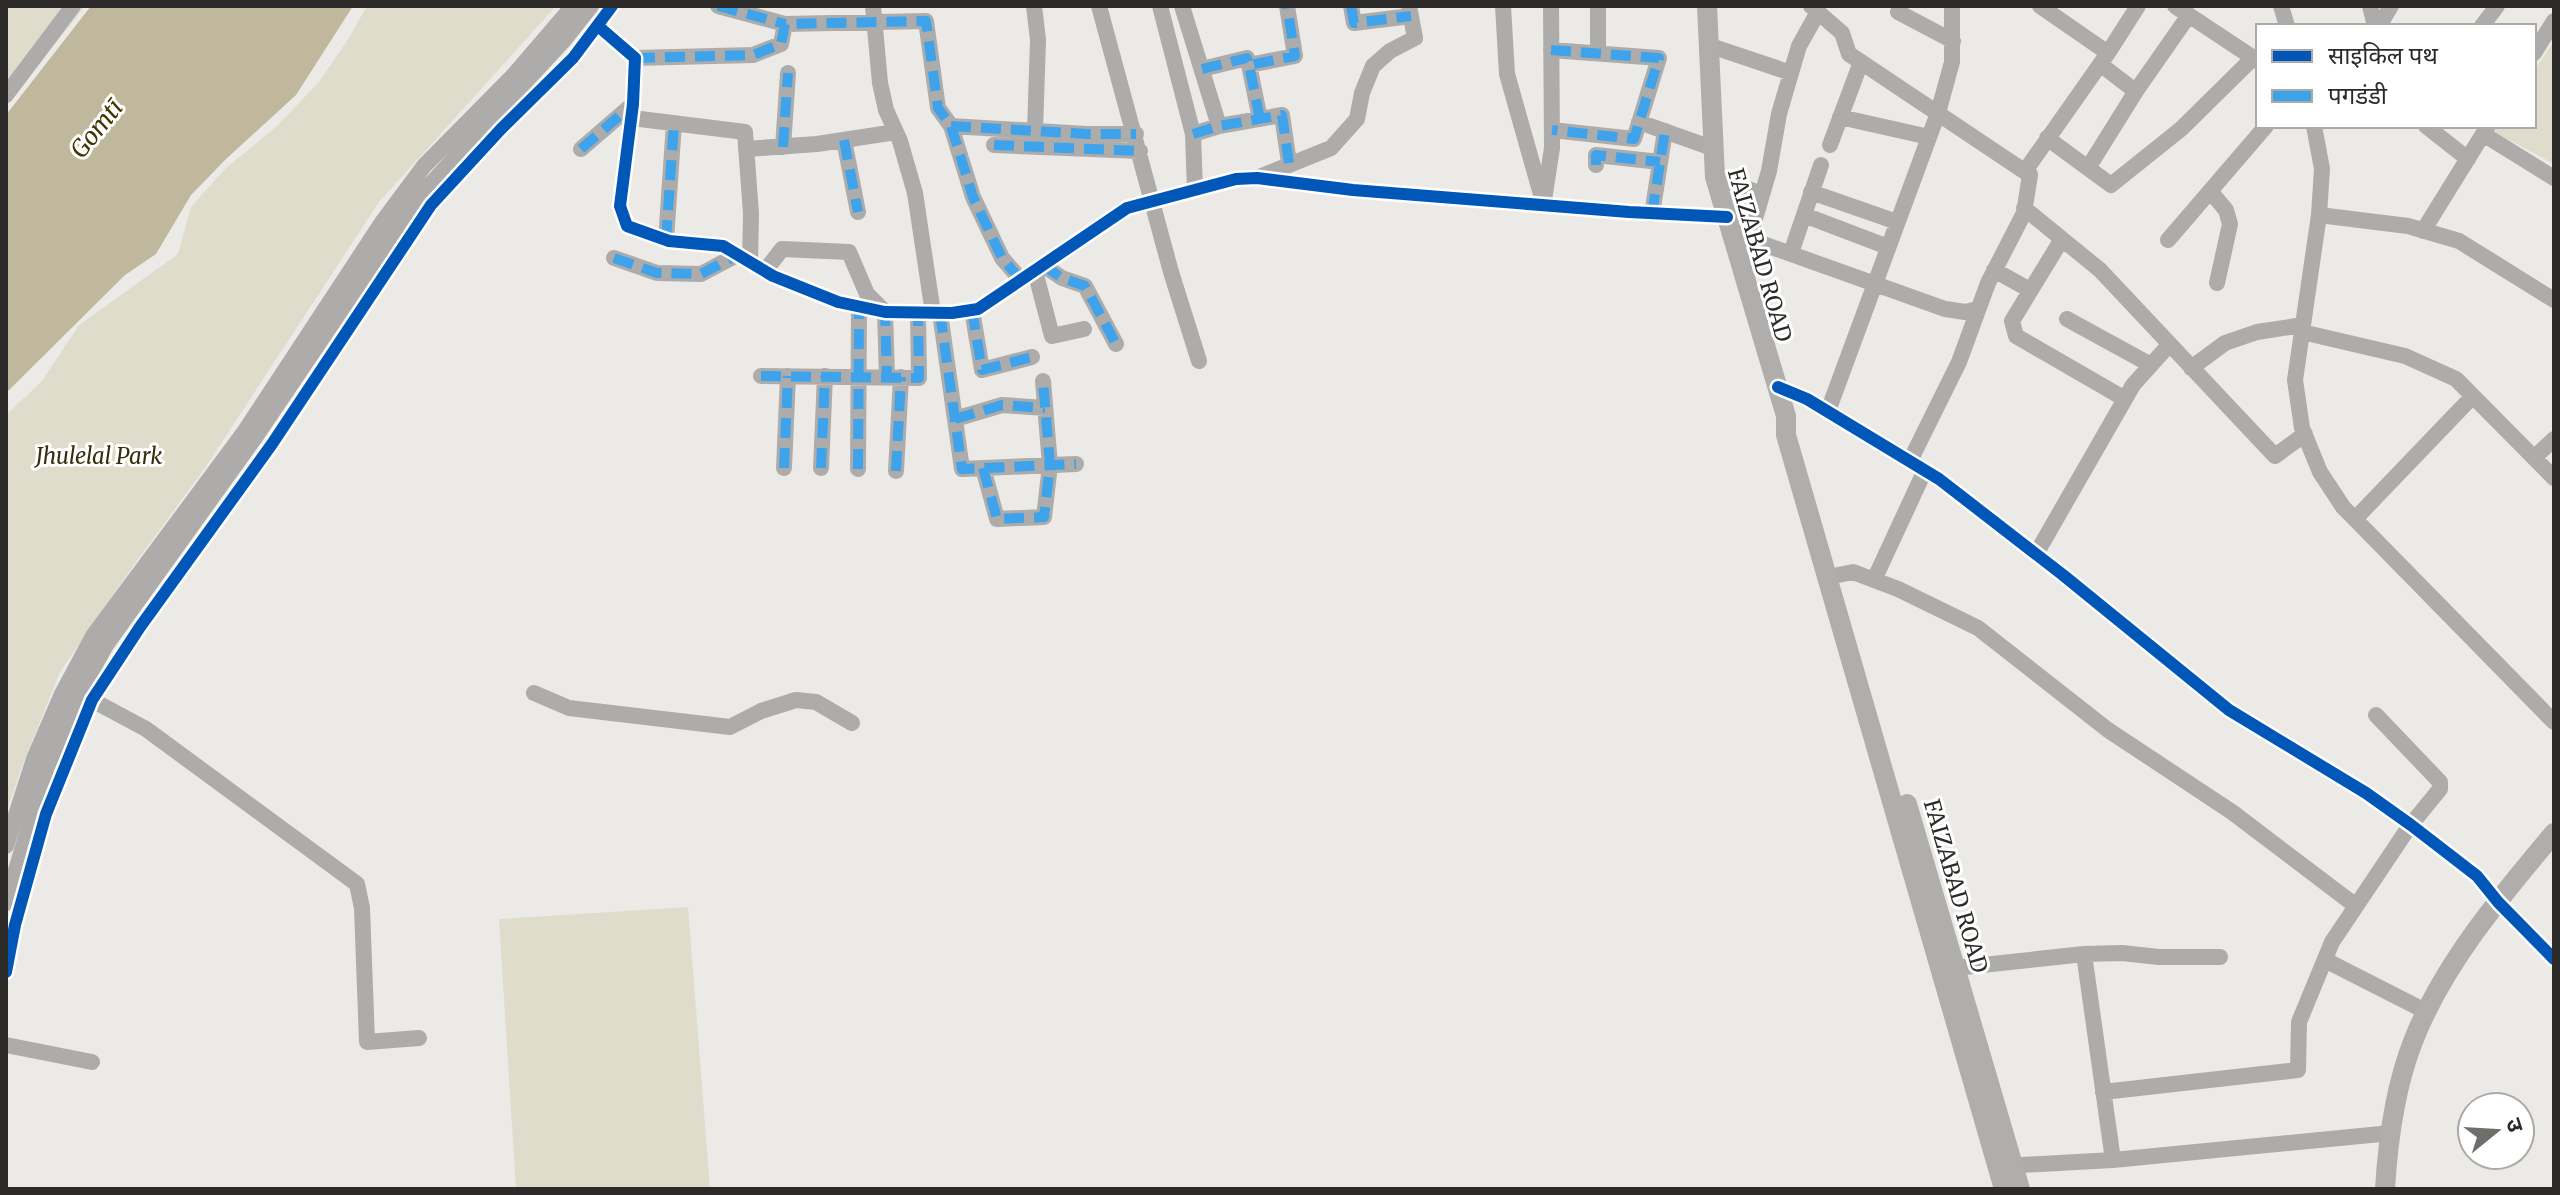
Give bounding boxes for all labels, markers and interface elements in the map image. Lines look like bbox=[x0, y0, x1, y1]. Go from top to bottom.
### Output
legend bbox=[2256, 24, 2536, 128]
text: साइकिल पथ bbox=[2328, 40, 2438, 71]
text: पगडंडी bbox=[2328, 80, 2388, 111]
water label: Gomtī bbox=[64, 92, 130, 164]
street label: FAIZABAD ROAD bbox=[1722, 165, 1798, 345]
park label: Jhulelal Park bbox=[34, 442, 162, 470]
street label: FAIZABAD ROAD bbox=[1918, 796, 1994, 976]
north arrow bbox=[2456, 1091, 2536, 1171]
text: उ bbox=[2500, 1114, 2531, 1136]

